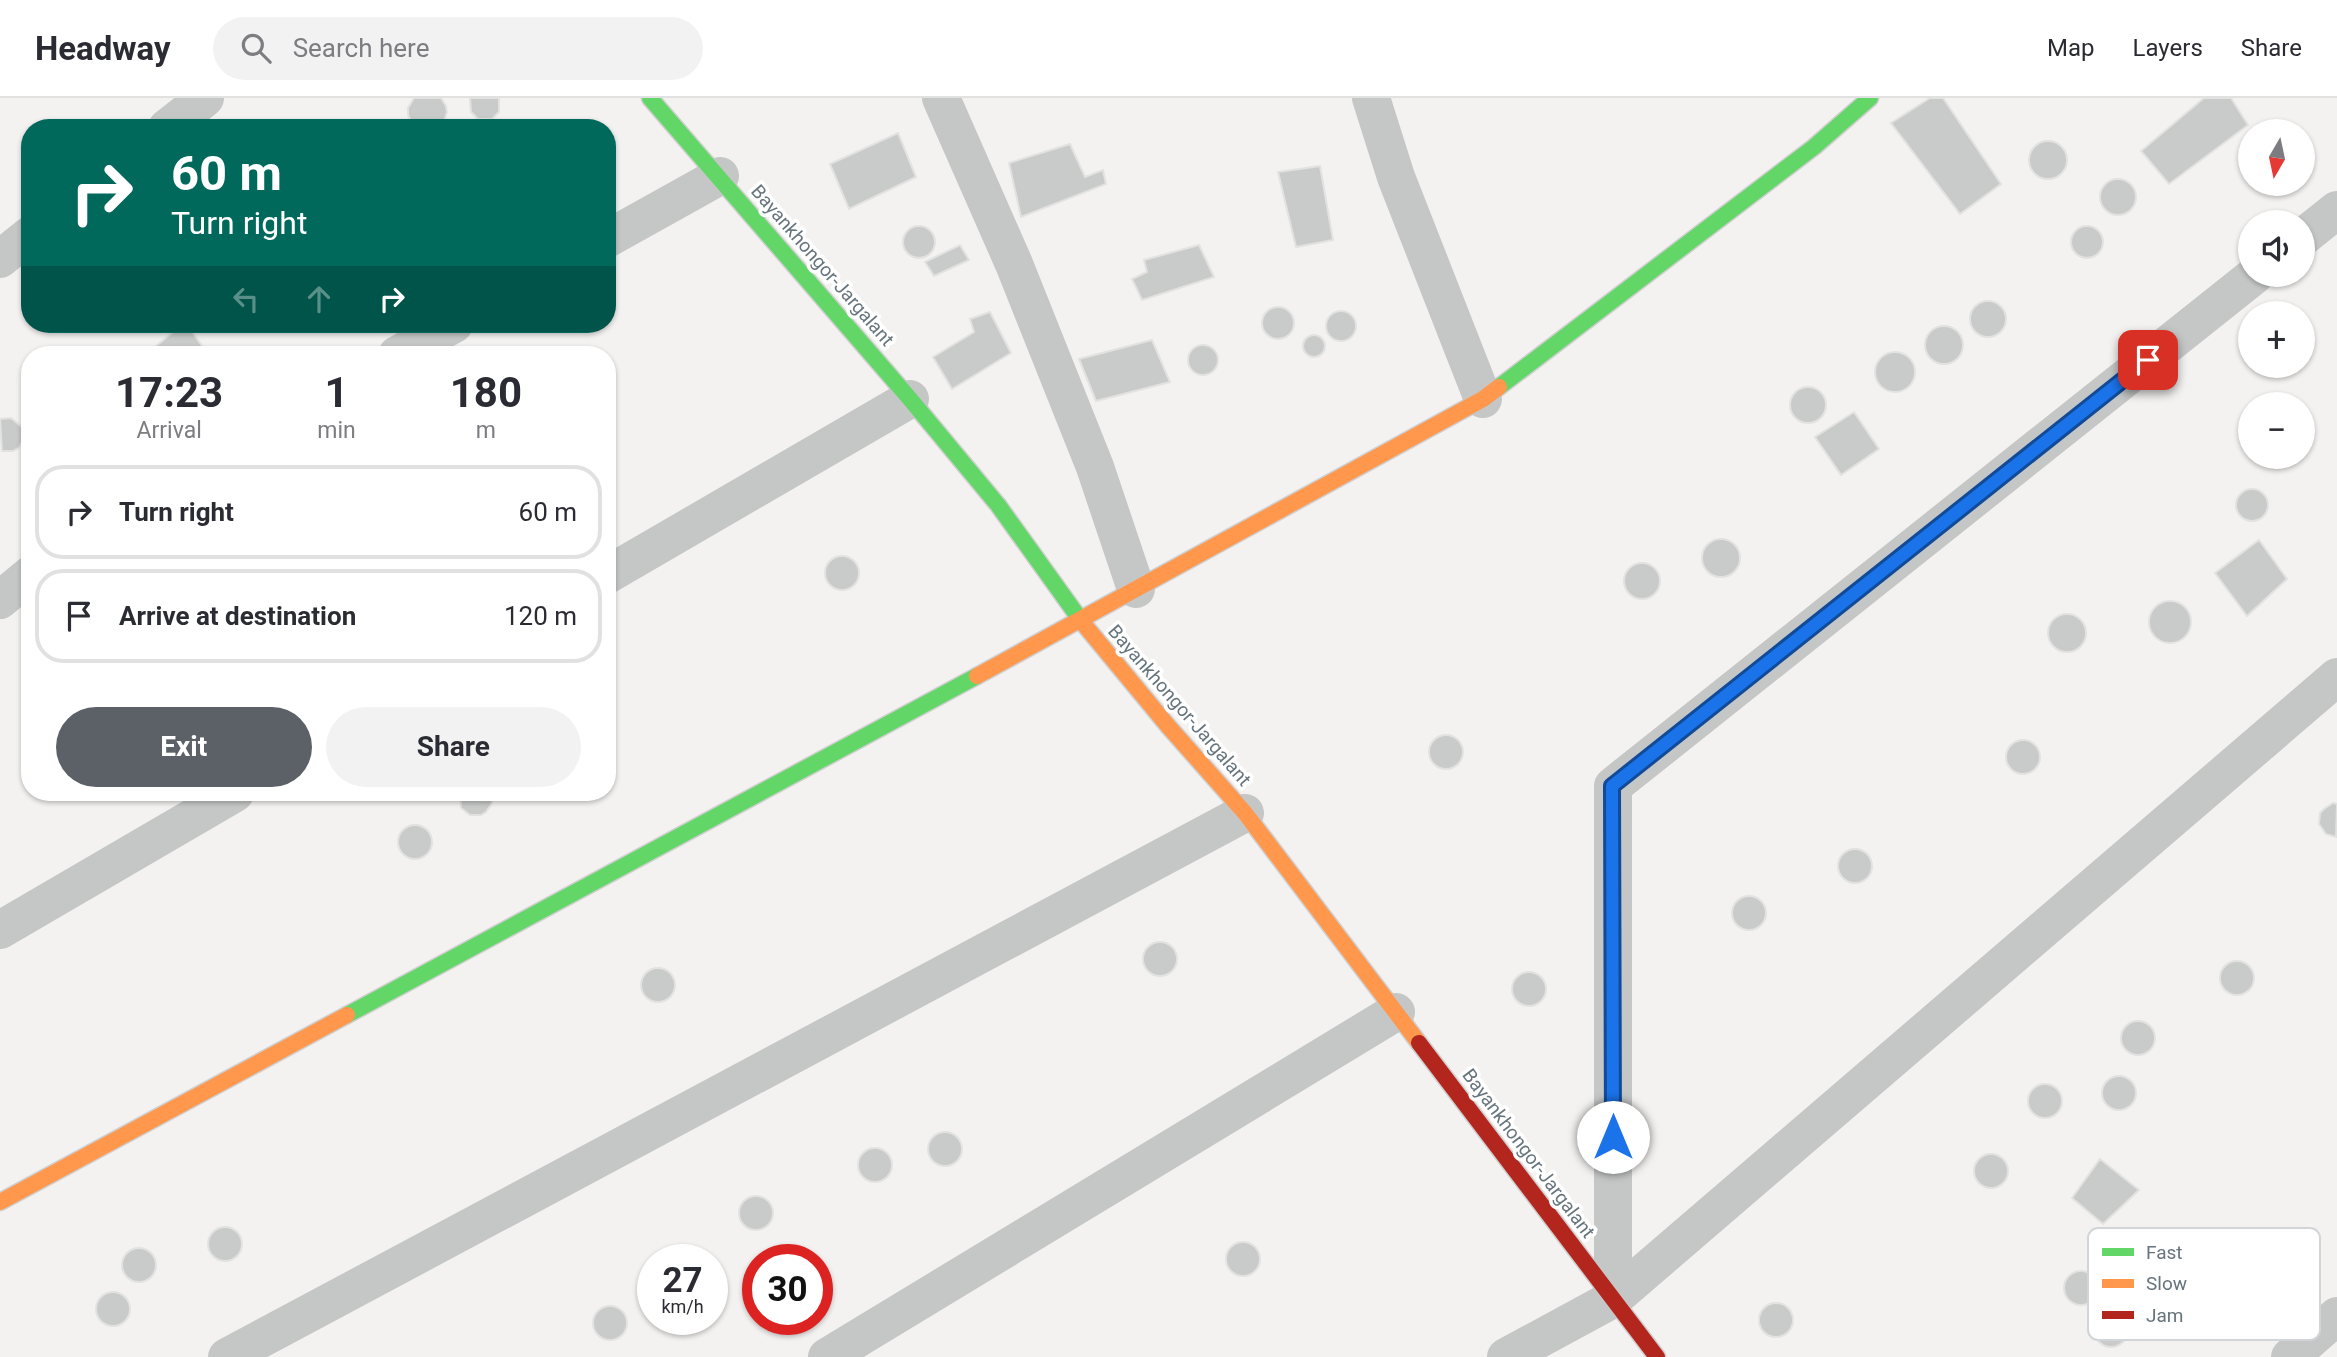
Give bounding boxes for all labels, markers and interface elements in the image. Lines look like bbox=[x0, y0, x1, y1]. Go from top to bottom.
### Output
search box bbox=[213, 17, 703, 80]
text: Headway bbox=[35, 29, 171, 68]
icon: search bbox=[237, 29, 275, 67]
text: Search here bbox=[293, 33, 429, 63]
text: Map bbox=[2047, 34, 2095, 62]
text: Layers bbox=[2133, 34, 2203, 62]
text: Share bbox=[2241, 34, 2302, 62]
north arrow bbox=[2238, 119, 2315, 196]
map controls bbox=[2238, 119, 2315, 469]
text: 60 m bbox=[171, 145, 282, 202]
icon: right bbox=[56, 147, 147, 238]
street label: Bayankhongor-Jargalant bbox=[746, 180, 899, 351]
text: Turn right bbox=[171, 204, 307, 242]
button: sound bbox=[2238, 210, 2315, 287]
icon: left bbox=[227, 280, 265, 318]
icon: ahead bbox=[300, 280, 338, 318]
icon: right bbox=[373, 280, 411, 318]
button: + bbox=[2238, 301, 2315, 378]
pin bbox=[2118, 330, 2178, 390]
icon: arrive bbox=[2129, 341, 2167, 379]
text: 17:23 bbox=[115, 368, 223, 417]
text: 1 bbox=[324, 368, 349, 417]
text: 180 bbox=[450, 368, 522, 417]
button: − bbox=[2238, 392, 2315, 469]
text: Arrival bbox=[136, 417, 202, 444]
text: min bbox=[317, 417, 356, 444]
text: m bbox=[476, 417, 496, 444]
icon: right bbox=[60, 493, 98, 531]
text: Turn right bbox=[119, 497, 234, 527]
text: 60 m bbox=[519, 497, 577, 527]
icon: arrive bbox=[60, 597, 98, 635]
text: Arrive at destination bbox=[119, 601, 356, 631]
text: 120 m bbox=[504, 601, 577, 631]
street label: Bayankhongor-Jargalant bbox=[1103, 620, 1256, 791]
button: Exit bbox=[56, 707, 312, 787]
button: Share bbox=[326, 707, 581, 787]
street label: Bayankhongor-Jargalant bbox=[1457, 1064, 1600, 1243]
position arrow bbox=[1576, 1100, 1650, 1174]
legend bbox=[2088, 1228, 2320, 1340]
text: Fast bbox=[2146, 1241, 2183, 1264]
speed limit sign: 30 bbox=[742, 1244, 833, 1335]
text: 27 bbox=[662, 1260, 703, 1301]
text: Slow bbox=[2146, 1272, 2187, 1295]
text: km/h bbox=[661, 1296, 704, 1317]
text: Jam bbox=[2146, 1304, 2183, 1327]

